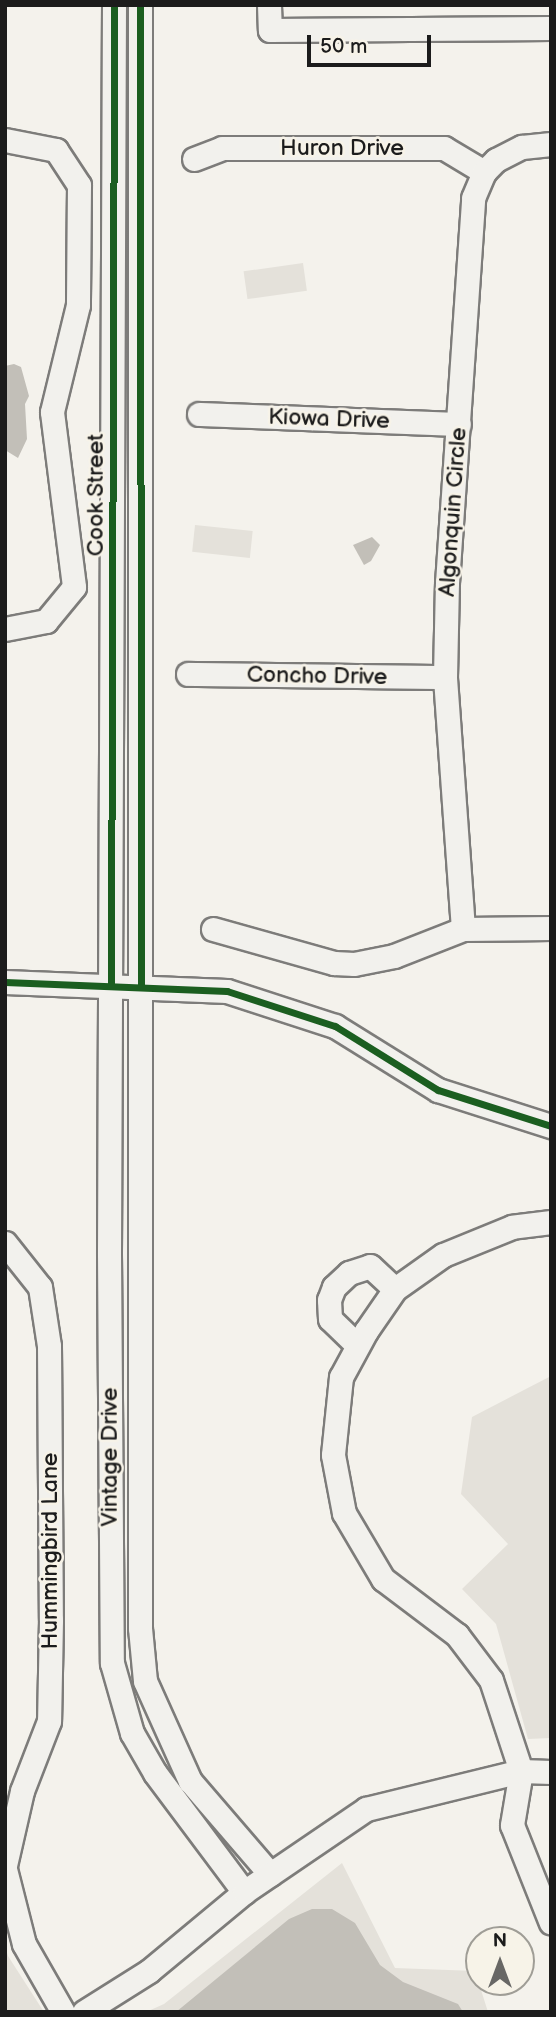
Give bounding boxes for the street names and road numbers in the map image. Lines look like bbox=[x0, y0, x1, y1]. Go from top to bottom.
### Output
street label: Huron Drive bbox=[280, 134, 404, 162]
street label: Kiowa Drive bbox=[268, 403, 390, 435]
street label: Algonquin Circle bbox=[433, 426, 473, 598]
street label: Cook Street bbox=[82, 433, 110, 557]
street label: Concho Drive bbox=[246, 661, 388, 691]
street label: Vintage Drive bbox=[96, 1387, 124, 1527]
street label: Hummingbird Lane bbox=[36, 1452, 64, 1650]

